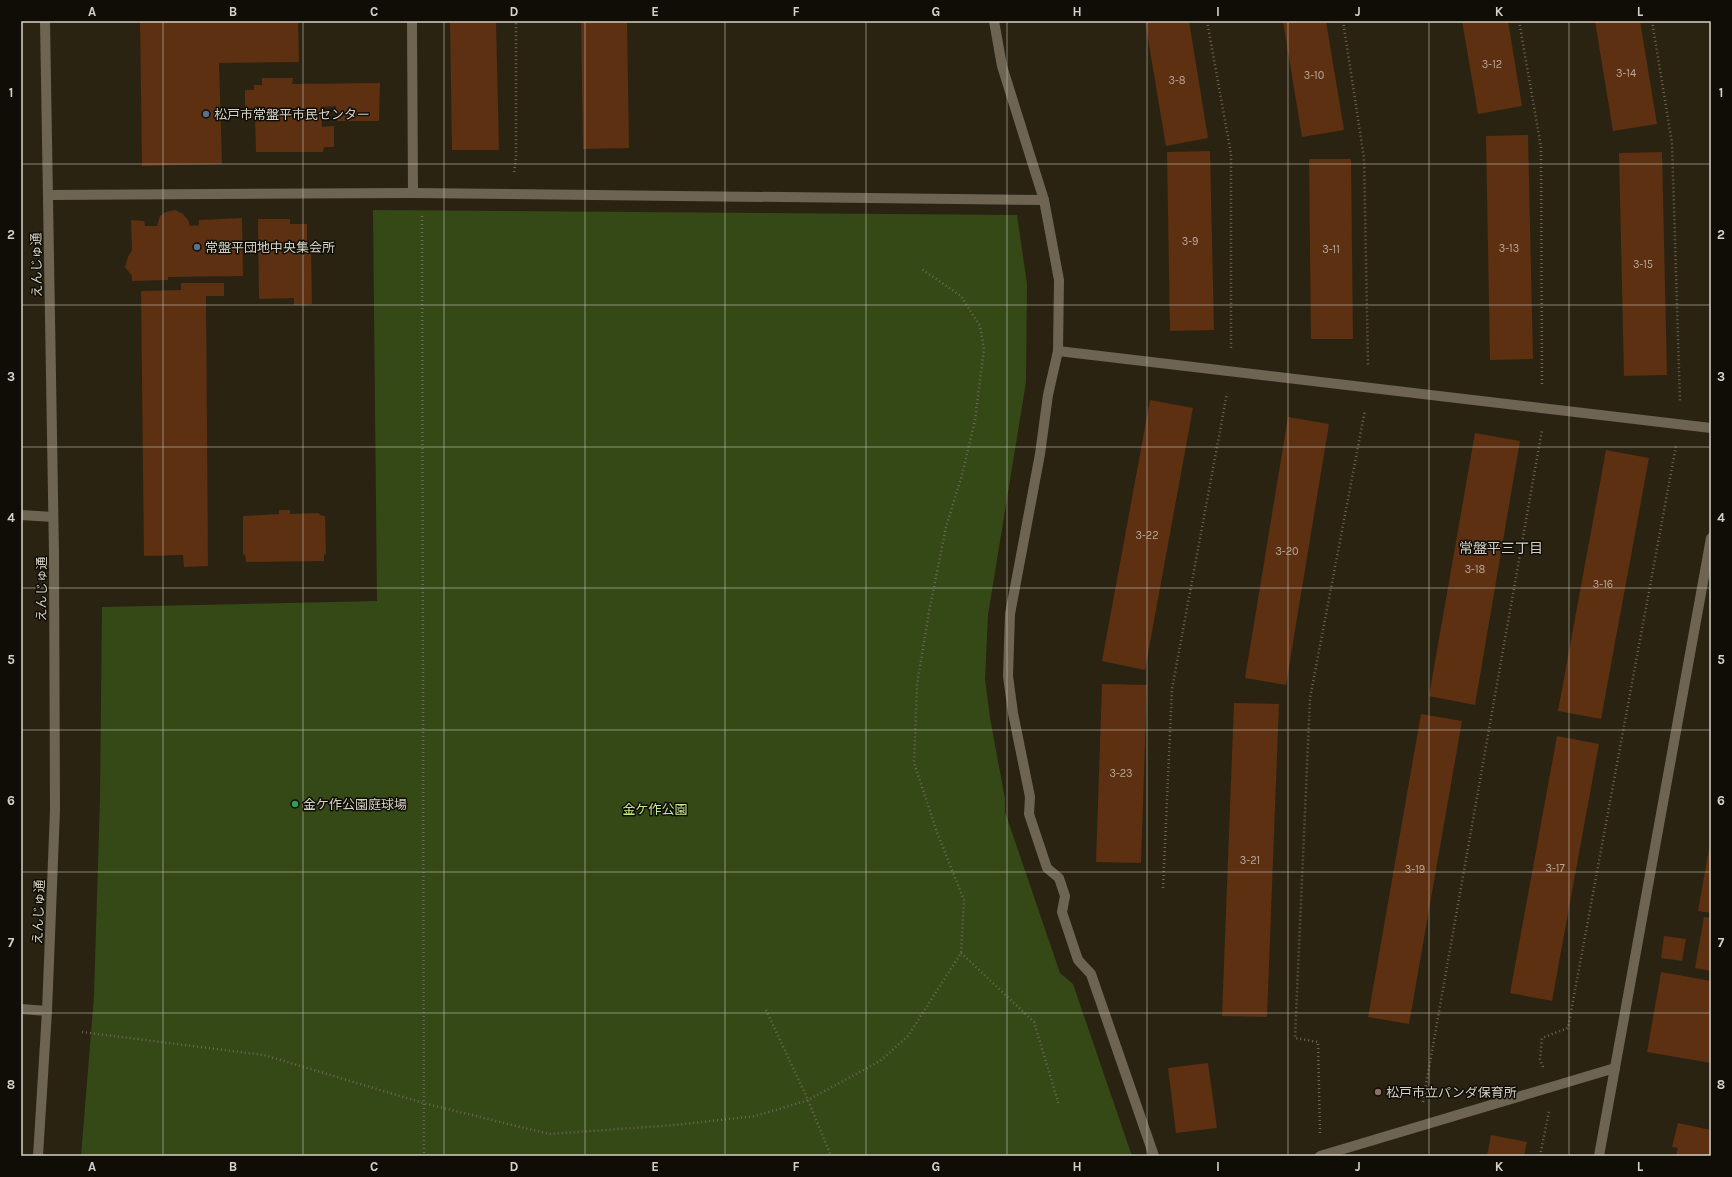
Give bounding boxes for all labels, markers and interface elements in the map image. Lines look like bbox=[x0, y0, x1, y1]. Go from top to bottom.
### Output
text: A bbox=[88, 4, 96, 19]
text: B bbox=[229, 4, 237, 19]
text: C bbox=[370, 4, 378, 19]
text: D bbox=[510, 4, 519, 19]
text: E bbox=[651, 4, 659, 19]
text: F bbox=[792, 4, 800, 19]
text: G bbox=[932, 4, 940, 19]
text: H bbox=[1072, 4, 1082, 19]
text: I bbox=[1216, 4, 1220, 19]
text: J bbox=[1355, 4, 1361, 19]
text: K bbox=[1495, 4, 1504, 19]
text: L bbox=[1637, 4, 1644, 19]
house number: 3-12 bbox=[1482, 58, 1502, 71]
house number: 3-14 bbox=[1616, 67, 1636, 80]
house number: 3-10 bbox=[1304, 69, 1324, 82]
house number: 3-8 bbox=[1168, 74, 1186, 87]
text: 1 bbox=[9, 85, 13, 100]
text: 1 bbox=[1719, 85, 1723, 100]
place label: 松戸市常盤平市民センター bbox=[214, 107, 370, 122]
marker: 松戸市常盤平市民センター bbox=[201, 109, 211, 119]
text: 2 bbox=[7, 227, 15, 242]
text: 2 bbox=[1717, 227, 1725, 242]
street label: えんじゅ通 bbox=[28, 232, 45, 298]
house number: 3-9 bbox=[1182, 235, 1198, 248]
place label: 常盤平団地中央集会所 bbox=[205, 240, 335, 255]
marker: 常盤平団地中央集会所 bbox=[192, 242, 202, 252]
house number: 3-13 bbox=[1499, 242, 1519, 255]
house number: 3-11 bbox=[1322, 243, 1340, 256]
house number: 3-15 bbox=[1633, 258, 1653, 271]
text: 3 bbox=[7, 369, 15, 384]
text: 3 bbox=[1717, 369, 1725, 384]
text: 4 bbox=[7, 510, 15, 525]
text: 4 bbox=[1717, 510, 1725, 525]
house number: 3-22 bbox=[1135, 529, 1159, 542]
district label: 常盤平三丁目 bbox=[1459, 540, 1543, 557]
house number: 3-20 bbox=[1275, 545, 1299, 558]
street label: えんじゅ通 bbox=[34, 556, 49, 622]
house number: 3-18 bbox=[1465, 563, 1486, 576]
house number: 3-16 bbox=[1593, 578, 1613, 591]
text: 5 bbox=[7, 652, 15, 667]
text: 5 bbox=[1717, 652, 1725, 667]
house number: 3-23 bbox=[1109, 767, 1133, 780]
text: 6 bbox=[7, 793, 15, 808]
text: 6 bbox=[1717, 793, 1725, 808]
place label: 金ケ作公園庭球場 bbox=[303, 797, 407, 812]
marker: 金ケ作公園庭球場 bbox=[290, 799, 300, 809]
park label: 金ケ作公園 bbox=[622, 802, 688, 817]
house number: 3-21 bbox=[1240, 854, 1260, 867]
house number: 3-17 bbox=[1545, 862, 1565, 875]
house number: 3-19 bbox=[1405, 863, 1425, 876]
street label: えんじゅ通 bbox=[30, 879, 47, 945]
text: 7 bbox=[8, 935, 15, 950]
text: 7 bbox=[1718, 935, 1725, 950]
text: 8 bbox=[7, 1077, 15, 1092]
text: 8 bbox=[1717, 1077, 1725, 1092]
place label: 松戸市立パンダ保育所 bbox=[1386, 1085, 1517, 1100]
marker: 松戸市立パンダ保育所 bbox=[1373, 1087, 1383, 1097]
text: A bbox=[88, 1159, 96, 1174]
text: B bbox=[229, 1159, 237, 1174]
text: C bbox=[370, 1159, 378, 1174]
text: D bbox=[510, 1159, 519, 1174]
text: E bbox=[651, 1159, 659, 1174]
text: F bbox=[792, 1159, 800, 1174]
text: G bbox=[932, 1159, 940, 1174]
text: H bbox=[1072, 1159, 1082, 1174]
text: I bbox=[1216, 1159, 1220, 1174]
text: J bbox=[1355, 1159, 1361, 1174]
text: K bbox=[1495, 1159, 1504, 1174]
text: L bbox=[1637, 1159, 1644, 1174]

